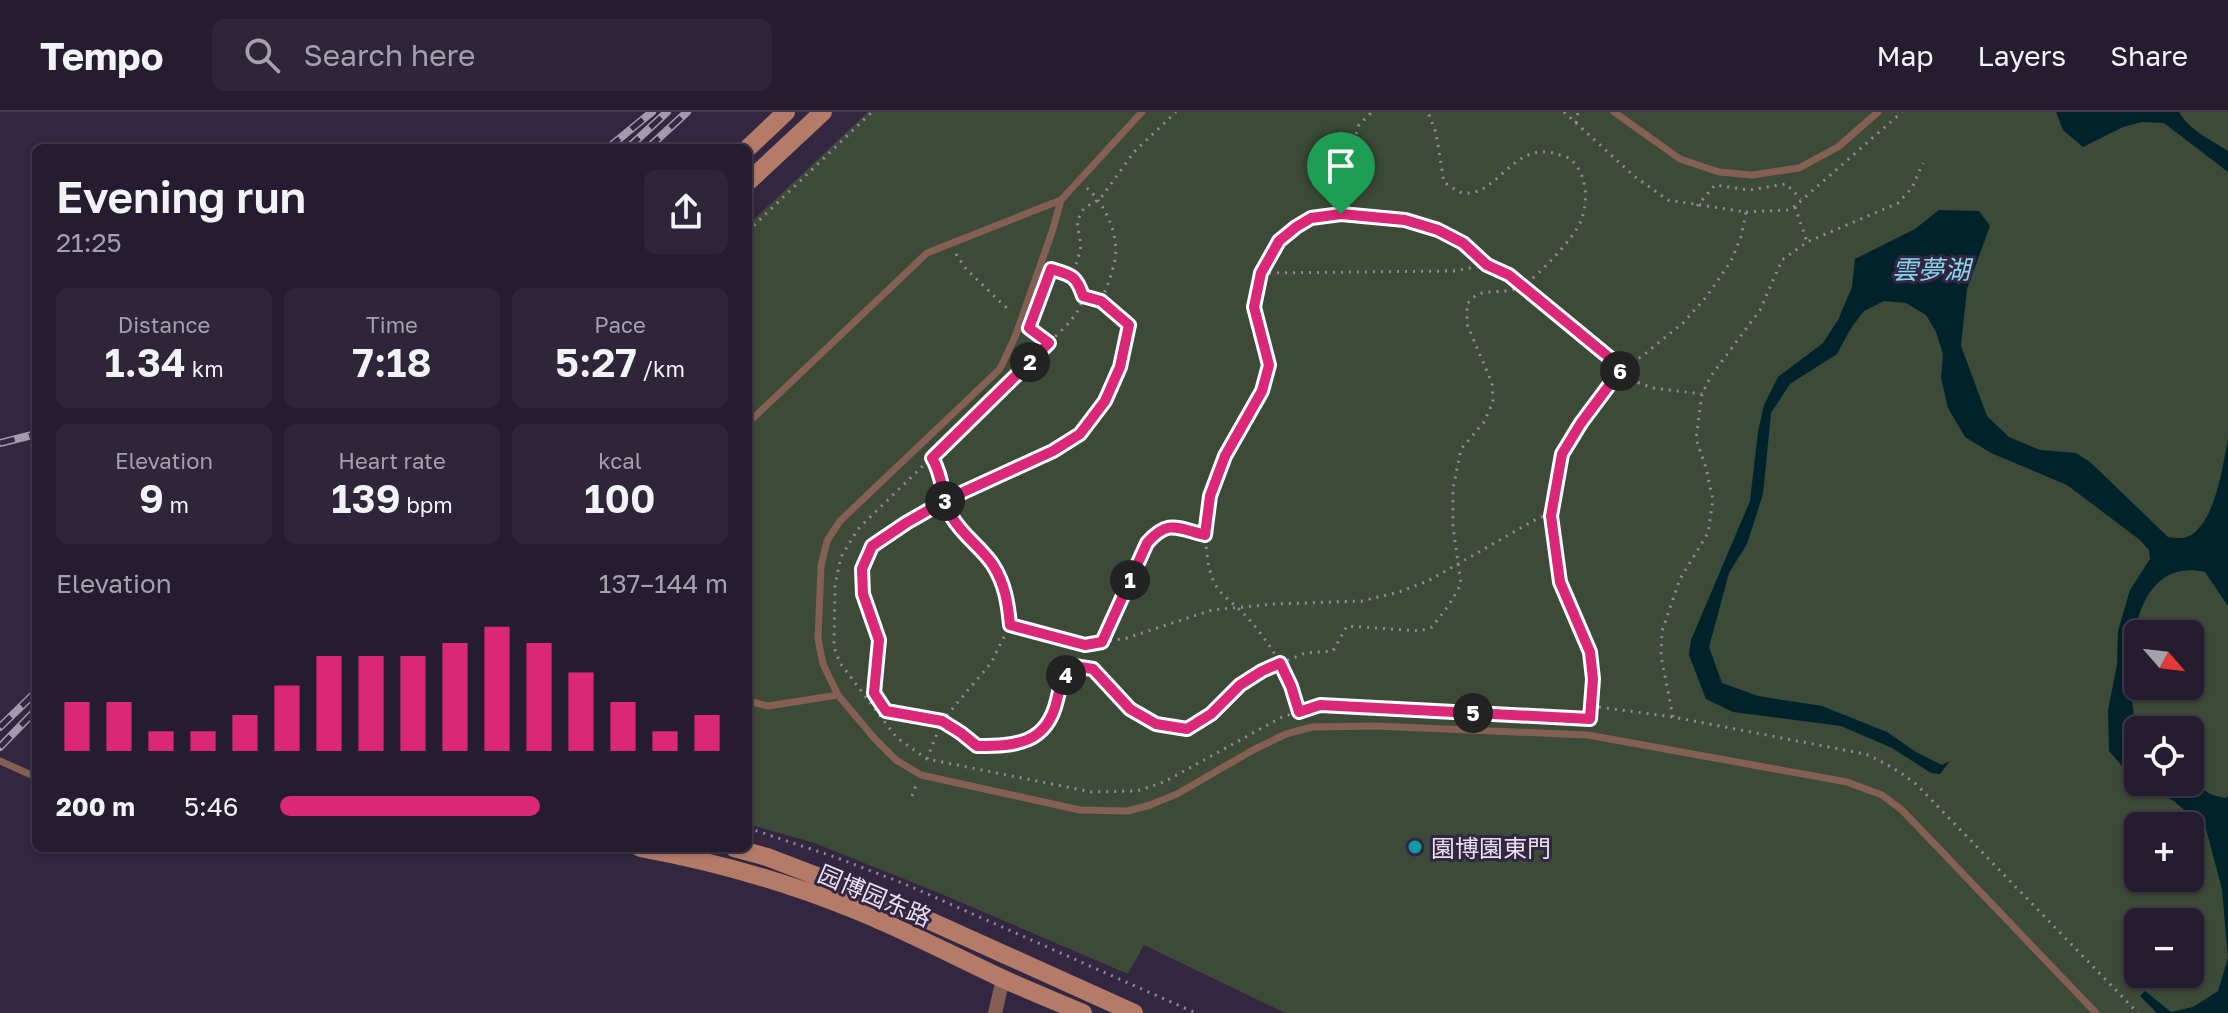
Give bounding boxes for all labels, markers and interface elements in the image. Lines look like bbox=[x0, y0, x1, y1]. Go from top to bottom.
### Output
search box bbox=[212, 19, 772, 91]
text: Tempo bbox=[40, 33, 164, 78]
icon: search bbox=[240, 33, 284, 77]
text: Search here bbox=[304, 37, 475, 73]
text: Map bbox=[1876, 39, 1934, 72]
text: Layers bbox=[1978, 39, 2066, 72]
text: Share bbox=[2110, 39, 2188, 72]
pin bbox=[1307, 132, 1375, 214]
icon: arrive bbox=[1319, 144, 1363, 188]
text: Evening run bbox=[56, 170, 306, 223]
button: share bbox=[644, 170, 728, 254]
text: 21:25 bbox=[56, 227, 122, 258]
water label: 雲夢湖 bbox=[1892, 254, 1974, 285]
text: Distance bbox=[118, 311, 210, 338]
text: Time bbox=[366, 311, 418, 338]
text: Pace bbox=[594, 311, 646, 338]
text: 1.34 bbox=[104, 338, 186, 386]
text: 7:18 bbox=[352, 338, 432, 386]
text: 5:27 bbox=[555, 338, 637, 386]
pin: 2 bbox=[1010, 342, 1050, 382]
text: 2 bbox=[1023, 348, 1037, 375]
pin: 6 bbox=[1600, 351, 1640, 391]
text: km bbox=[186, 355, 224, 382]
text: /km bbox=[637, 355, 685, 382]
text: 6 bbox=[1613, 357, 1627, 384]
text: Elevation bbox=[115, 447, 213, 474]
text: Heart rate bbox=[338, 447, 446, 474]
text: kcal bbox=[598, 447, 642, 474]
text: 9 bbox=[139, 474, 164, 522]
text: 139 bbox=[331, 474, 401, 522]
text: 100 bbox=[584, 474, 656, 522]
pin: 3 bbox=[925, 481, 965, 521]
text: 3 bbox=[938, 487, 952, 514]
text: m bbox=[164, 491, 189, 518]
text: bpm bbox=[401, 491, 453, 518]
pin: 1 bbox=[1110, 560, 1150, 600]
text: 1 bbox=[1124, 566, 1136, 593]
text: Elevation bbox=[56, 568, 172, 599]
text: 137–144 m bbox=[599, 568, 728, 599]
north arrow bbox=[2124, 620, 2204, 700]
map controls bbox=[2124, 620, 2204, 988]
pin: 4 bbox=[1046, 655, 1086, 695]
text: 4 bbox=[1059, 661, 1073, 688]
pin: 5 bbox=[1453, 693, 1493, 733]
text: 5 bbox=[1466, 699, 1480, 726]
button: locate bbox=[2124, 716, 2204, 796]
text: 200 m bbox=[56, 791, 135, 822]
text: 5:46 bbox=[184, 791, 238, 822]
button: + bbox=[2124, 812, 2204, 892]
place label: 園博園東門 bbox=[1431, 833, 1551, 862]
marker: 園博園東門 bbox=[1406, 838, 1424, 856]
street label: 园博园东路 bbox=[814, 858, 936, 932]
button: − bbox=[2124, 908, 2204, 988]

